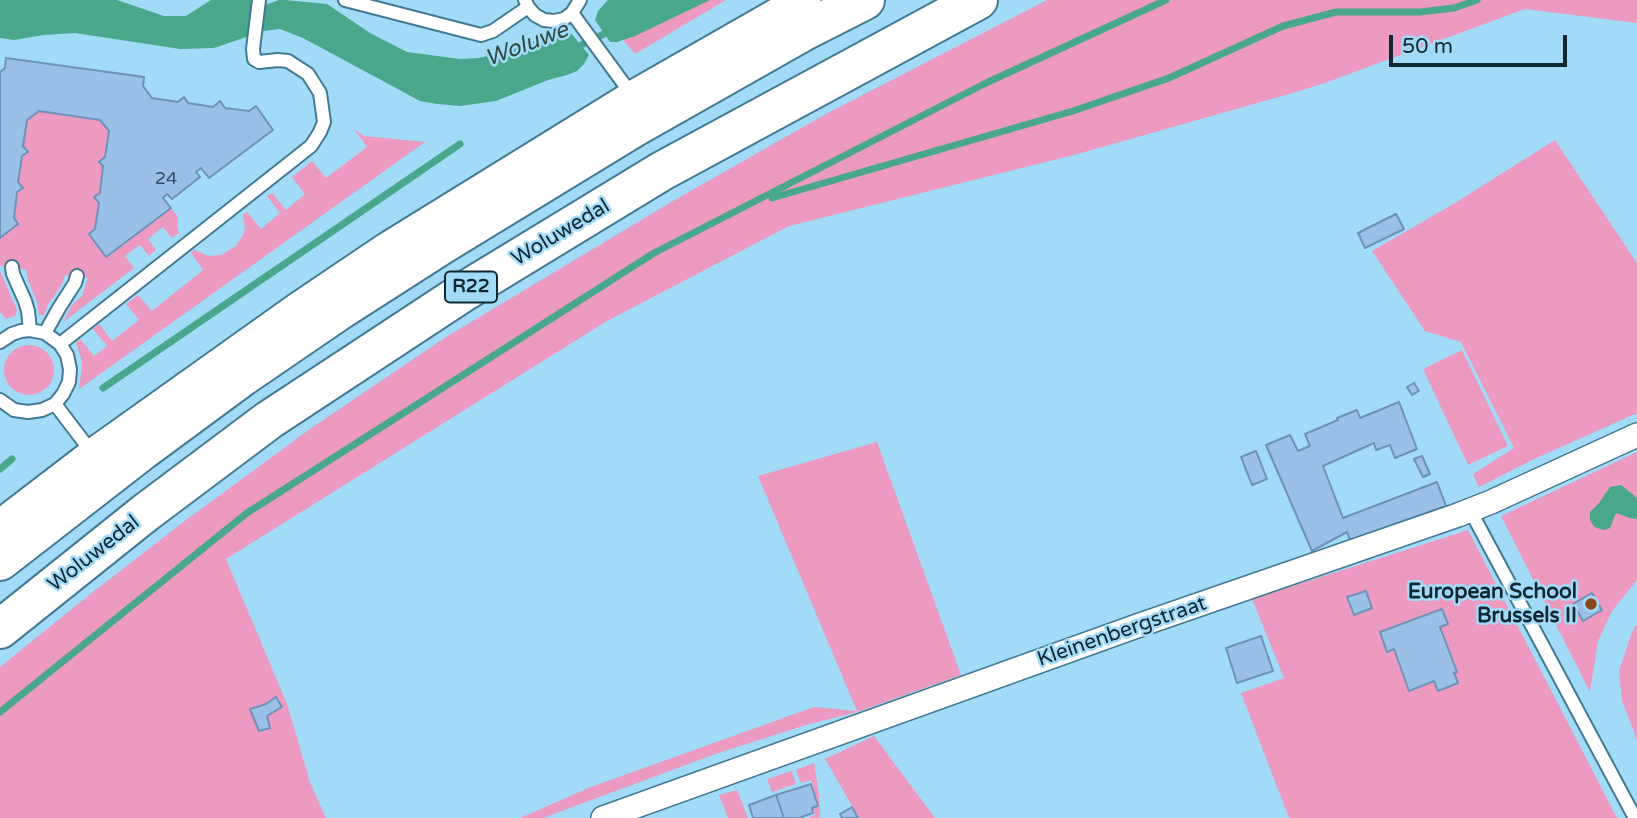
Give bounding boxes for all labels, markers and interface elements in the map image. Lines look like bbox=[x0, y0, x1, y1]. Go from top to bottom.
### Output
water label: Woluwe bbox=[481, 17, 573, 73]
scale bar bbox=[1392, 21, 1570, 65]
text: 50 m bbox=[1402, 34, 1453, 59]
house number: 24 bbox=[155, 168, 177, 190]
street label: Woluwedal bbox=[507, 194, 615, 272]
road number: R22 bbox=[445, 272, 497, 302]
street label: Woluwedal bbox=[43, 510, 145, 598]
place label: European School Brussels II bbox=[1408, 579, 1577, 629]
street label: Kleinenbergstraat bbox=[1034, 591, 1210, 673]
marker: European School Brussels II bbox=[1583, 596, 1599, 612]

